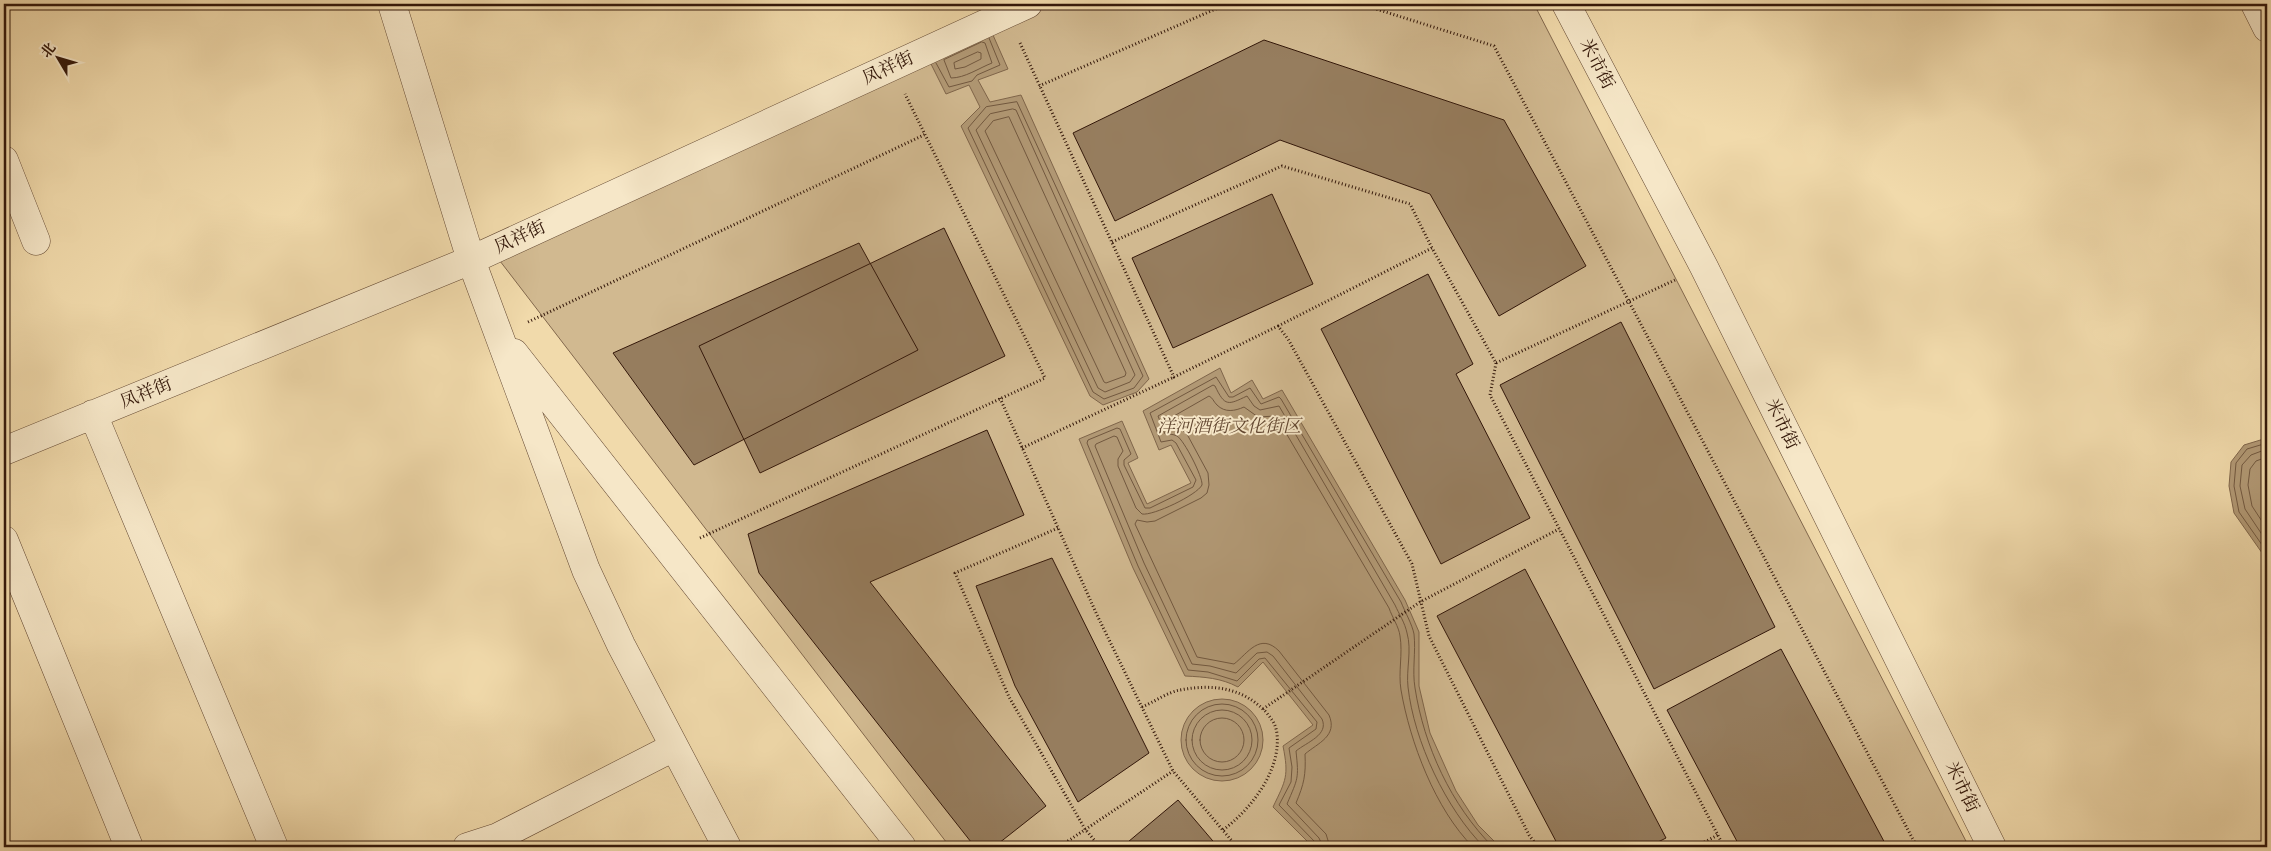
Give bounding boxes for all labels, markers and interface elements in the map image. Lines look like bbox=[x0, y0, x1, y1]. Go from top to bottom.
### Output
north arrow bbox=[32, 32, 82, 82]
street label: 米市街 bbox=[1573, 34, 1621, 94]
text: 北 bbox=[36, 39, 60, 62]
street label: 凤祥街 bbox=[858, 45, 918, 91]
street label: 凤祥街 bbox=[490, 214, 550, 260]
street label: 凤祥街 bbox=[116, 371, 176, 415]
street label: 米市街 bbox=[1759, 394, 1805, 454]
park label: 洋河酒街文化街区 bbox=[1157, 414, 1303, 439]
street label: 米市街 bbox=[1939, 757, 1985, 817]

